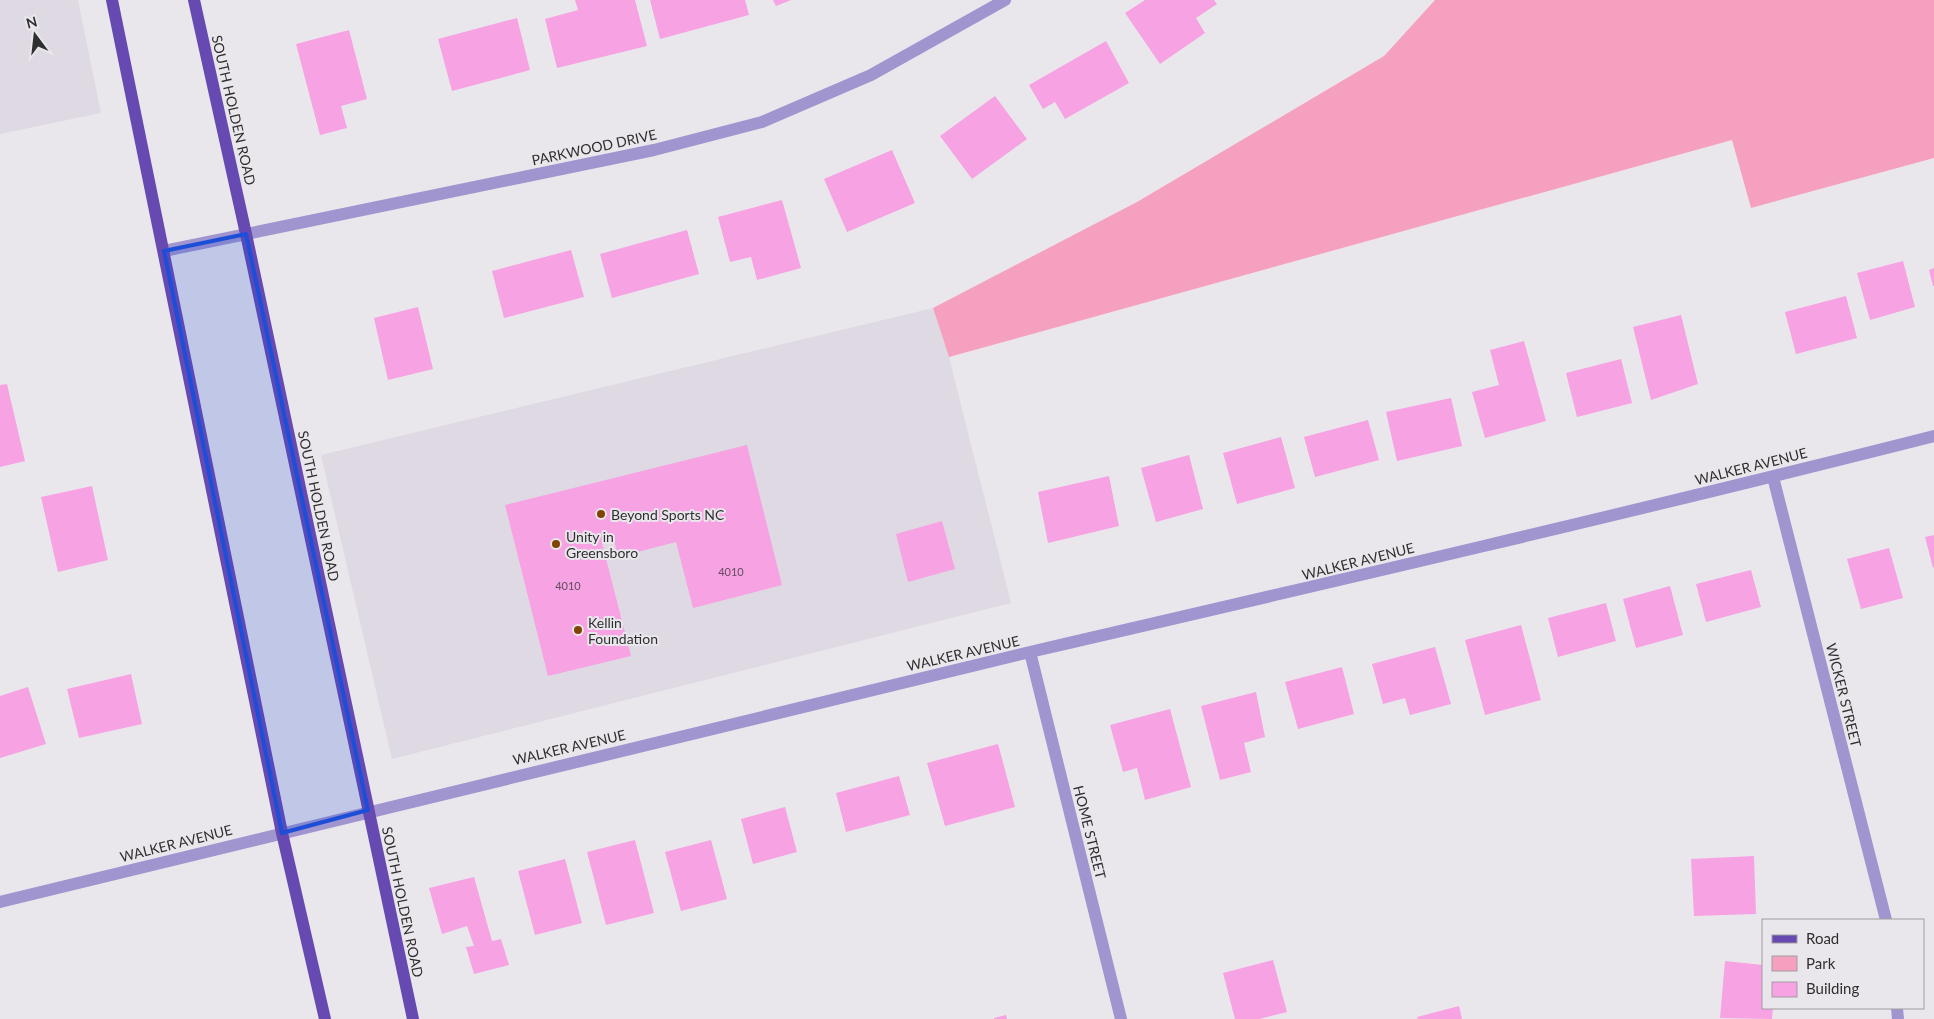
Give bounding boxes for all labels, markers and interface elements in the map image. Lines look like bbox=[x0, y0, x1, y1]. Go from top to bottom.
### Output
north arrow bbox=[10, 10, 60, 60]
text: N bbox=[24, 12, 39, 32]
street label: SOUTH HOLDEN ROAD bbox=[208, 33, 260, 187]
street label: PARKWOOD DRIVE bbox=[530, 125, 658, 169]
street label: SOUTH HOLDEN ROAD bbox=[295, 429, 343, 583]
street label: WALKER AVENUE bbox=[1693, 444, 1809, 488]
place label: Beyond Sports NC bbox=[611, 506, 725, 523]
marker: Beyond Sports NC bbox=[595, 508, 607, 520]
place label: Unity in Greensboro bbox=[566, 528, 638, 561]
marker: Unity in Greensboro bbox=[550, 538, 562, 550]
street label: WALKER AVENUE bbox=[1300, 539, 1416, 583]
house number: 4010 bbox=[718, 565, 744, 578]
house number: 4010 bbox=[555, 579, 581, 592]
place label: Kellin Foundation bbox=[588, 614, 658, 647]
marker: Kellin Foundation bbox=[572, 624, 584, 636]
street label: WALKER AVENUE bbox=[905, 632, 1021, 674]
street label: WICKER STREET bbox=[1823, 641, 1865, 749]
street label: WALKER AVENUE bbox=[511, 726, 627, 768]
street label: HOME STREET bbox=[1070, 784, 1110, 881]
street label: WALKER AVENUE bbox=[118, 821, 234, 865]
street label: SOUTH HOLDEN ROAD bbox=[379, 825, 427, 979]
legend bbox=[1762, 919, 1924, 1009]
text: Road bbox=[1806, 929, 1839, 947]
text: Park bbox=[1806, 954, 1836, 972]
text: Building bbox=[1806, 979, 1859, 997]

